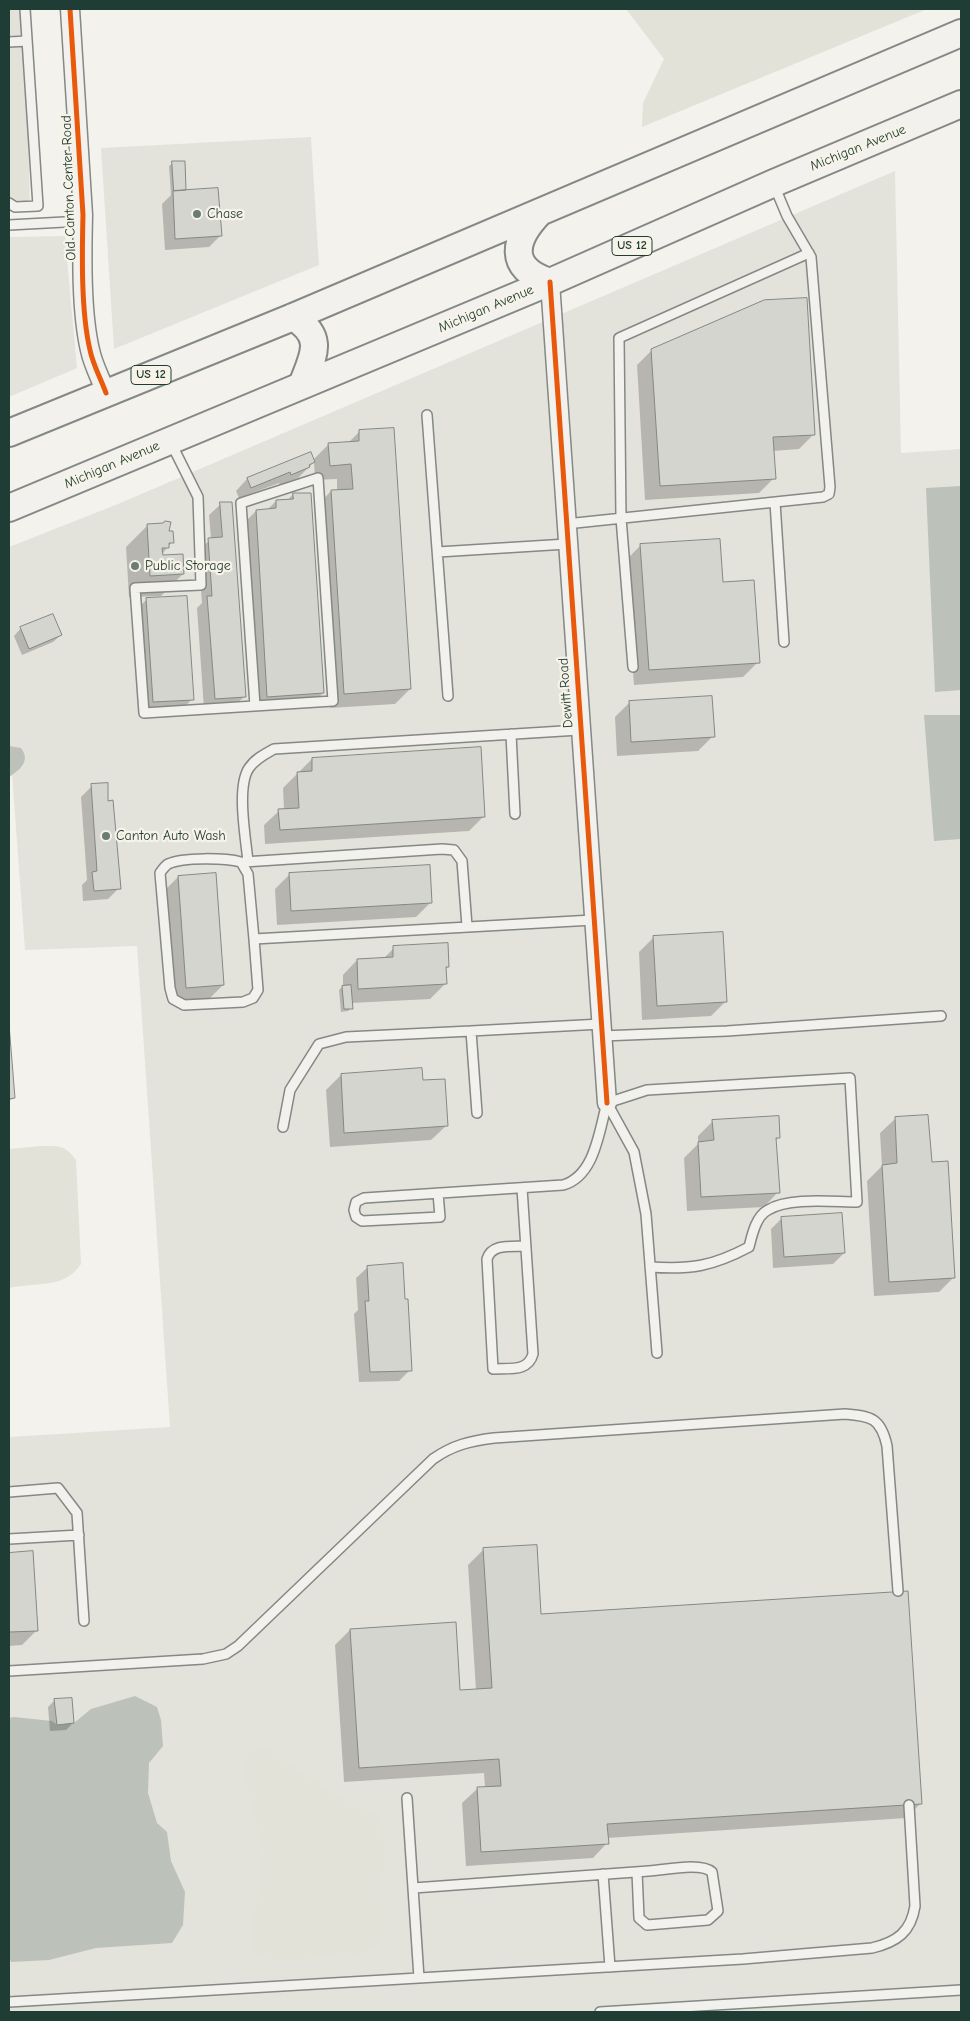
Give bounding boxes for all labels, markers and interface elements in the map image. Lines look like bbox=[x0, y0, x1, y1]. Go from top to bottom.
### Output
street label: Old Canton Center Road bbox=[58, 115, 80, 261]
street label: Michigan Avenue bbox=[808, 121, 908, 175]
place label: Chase bbox=[207, 206, 243, 222]
marker: Chase bbox=[191, 208, 203, 220]
road number: US 12 bbox=[612, 237, 652, 256]
street label: Michigan Avenue bbox=[436, 281, 536, 337]
road number: US 12 bbox=[131, 366, 171, 384]
street label: Michigan Avenue bbox=[62, 437, 162, 493]
place label: Public Storage bbox=[145, 558, 231, 574]
marker: Public Storage bbox=[129, 560, 141, 572]
street label: Dewitt Road bbox=[555, 657, 577, 729]
place label: Canton Auto Wash bbox=[116, 828, 226, 844]
marker: Canton Auto Wash bbox=[100, 830, 112, 842]

